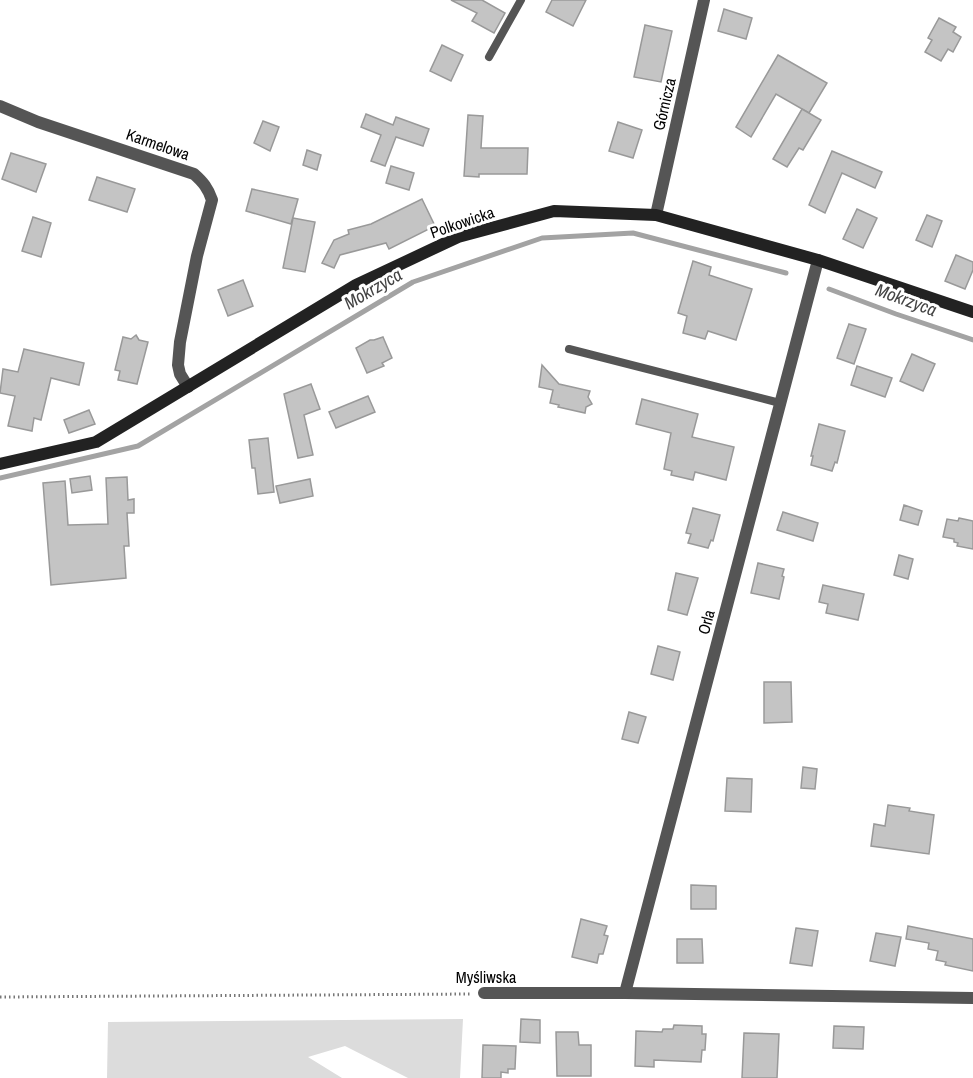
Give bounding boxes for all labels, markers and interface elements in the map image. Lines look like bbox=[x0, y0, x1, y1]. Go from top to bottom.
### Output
street label: Górnicza bbox=[647, 75, 681, 132]
street label: Karmelowa bbox=[123, 123, 193, 165]
street label: Polkowicka bbox=[427, 201, 498, 243]
water label: Mokrzyca bbox=[339, 262, 406, 315]
water label: Mokrzyca bbox=[872, 277, 940, 322]
street label: Orla bbox=[692, 607, 720, 637]
street label: Myśliwska bbox=[456, 966, 517, 988]

